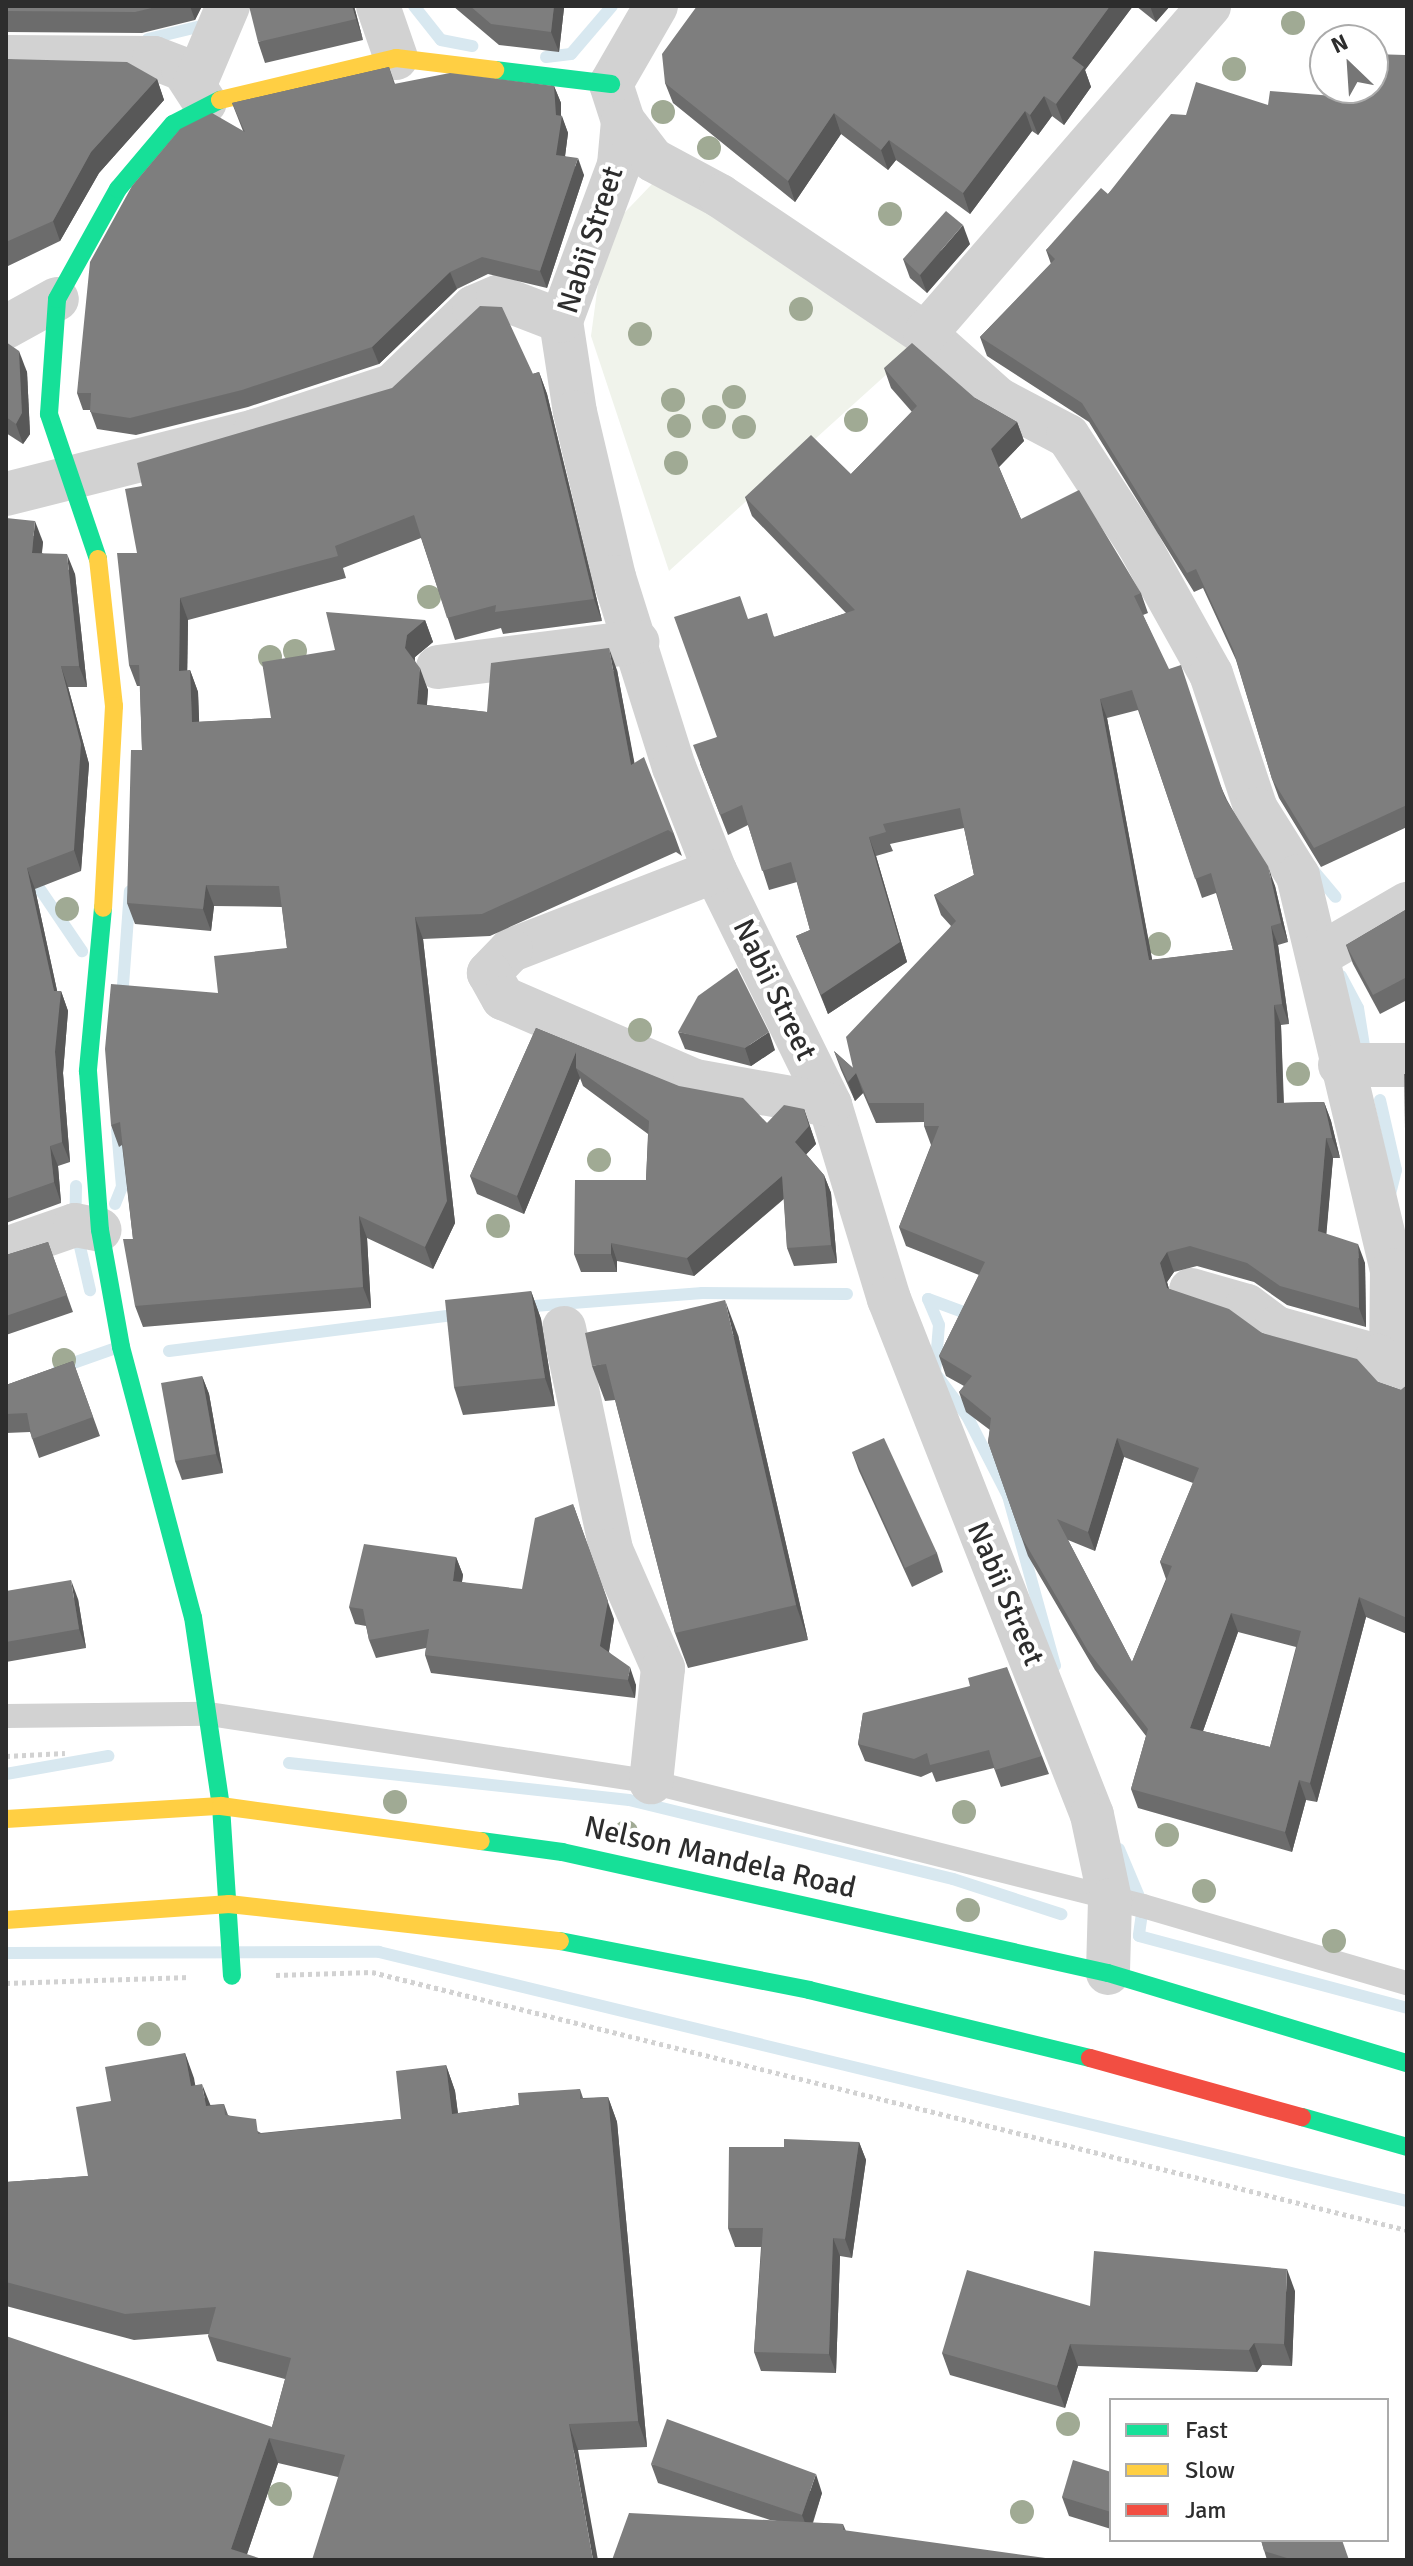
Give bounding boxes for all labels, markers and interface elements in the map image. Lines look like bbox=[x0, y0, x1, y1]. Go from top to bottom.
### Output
north arrow bbox=[1309, 24, 1389, 104]
text: N bbox=[1327, 28, 1352, 59]
street label: Nabii Street bbox=[550, 162, 632, 318]
street label: Nabii Street bbox=[724, 914, 824, 1066]
street label: Nabii Street bbox=[959, 1517, 1051, 1671]
street label: Nelson Mandela Road bbox=[581, 1809, 859, 1907]
legend bbox=[1109, 2398, 1389, 2542]
text: Fast bbox=[1185, 2415, 1228, 2445]
text: Slow bbox=[1185, 2455, 1235, 2485]
text: Jam bbox=[1185, 2495, 1226, 2525]

